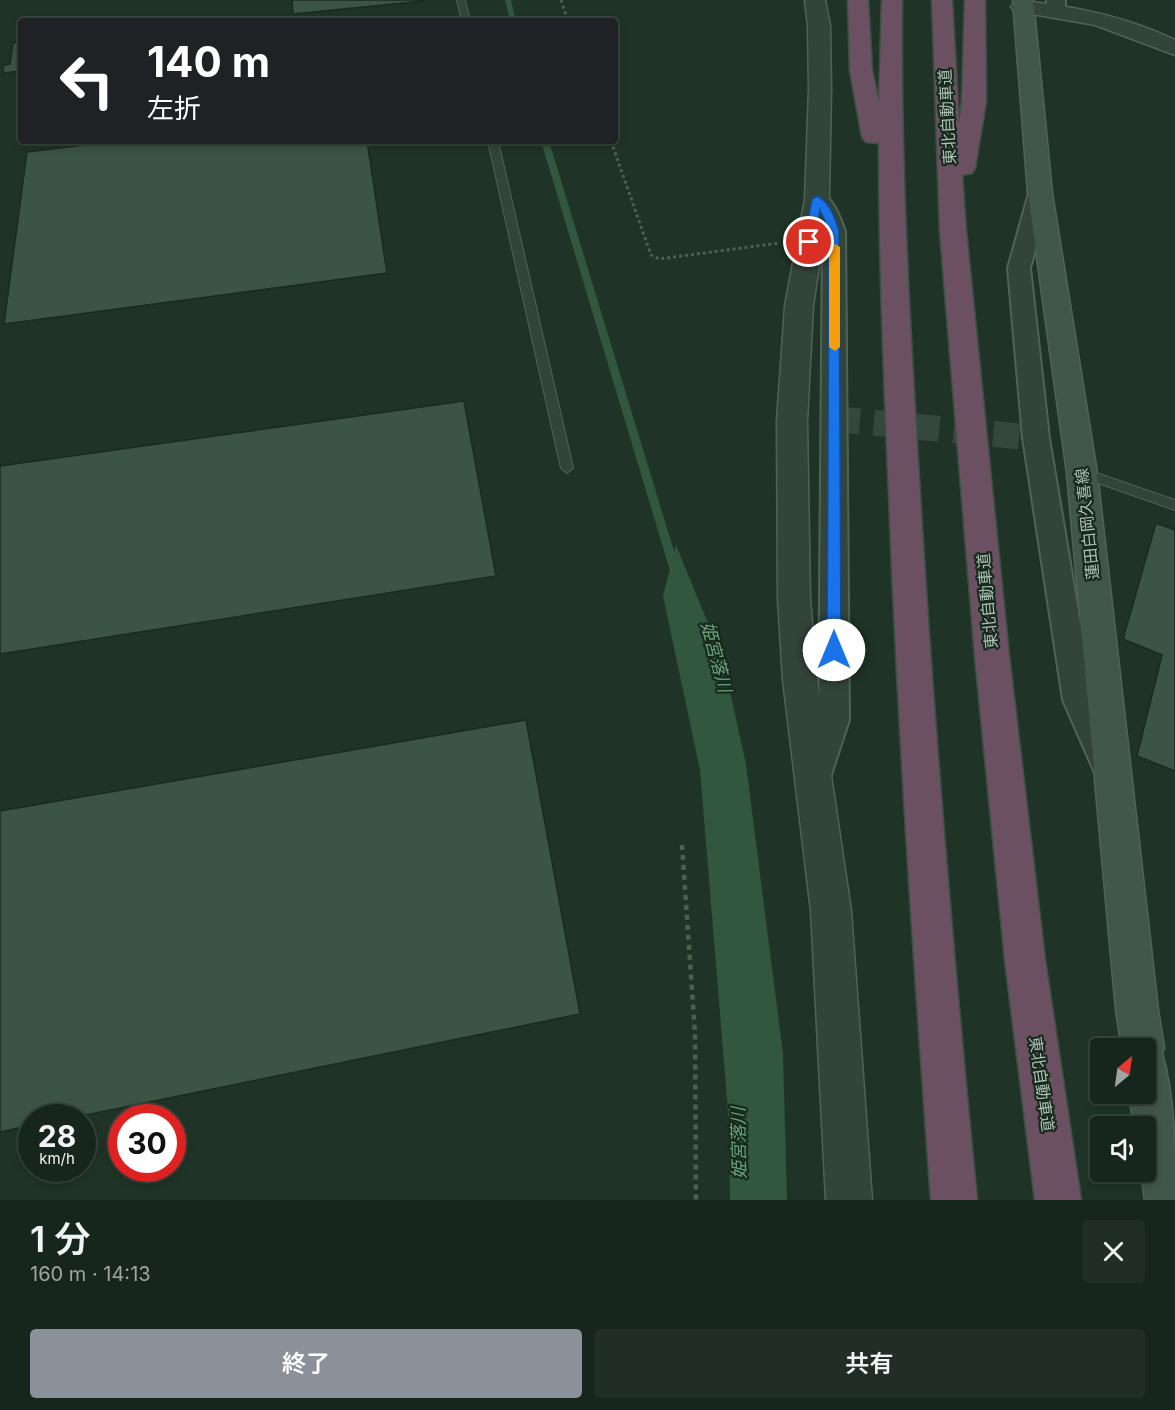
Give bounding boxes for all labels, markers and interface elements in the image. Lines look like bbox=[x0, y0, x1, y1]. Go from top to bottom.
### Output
text: 140 m bbox=[147, 36, 270, 87]
icon: left bbox=[48, 42, 126, 120]
street label: 東北自動車道 bbox=[935, 69, 959, 165]
text: 左折 bbox=[147, 92, 201, 125]
pin bbox=[783, 216, 834, 267]
icon: arrive bbox=[792, 225, 825, 258]
street label: 蓮田白岡久喜線 bbox=[1071, 467, 1103, 581]
street label: 東北自動車道 bbox=[973, 552, 1001, 650]
position arrow bbox=[802, 618, 866, 682]
water label: 姫宮落川 bbox=[697, 619, 736, 696]
street label: 東北自動車道 bbox=[1025, 1035, 1059, 1133]
north arrow bbox=[1090, 1038, 1156, 1104]
map controls bbox=[1090, 1038, 1156, 1182]
speed limit sign: 30 bbox=[108, 1104, 186, 1182]
water label: 姫宮落川 bbox=[727, 1105, 750, 1179]
button: sound bbox=[1090, 1116, 1156, 1182]
text: 28 bbox=[38, 1118, 76, 1154]
text: km/h bbox=[39, 1149, 75, 1168]
text: 1 分 bbox=[30, 1217, 90, 1261]
button: close bbox=[1082, 1220, 1145, 1283]
text: 160 m · 14:13 bbox=[30, 1262, 151, 1286]
button: 終了 bbox=[30, 1329, 582, 1398]
button: 共有 bbox=[594, 1329, 1145, 1398]

